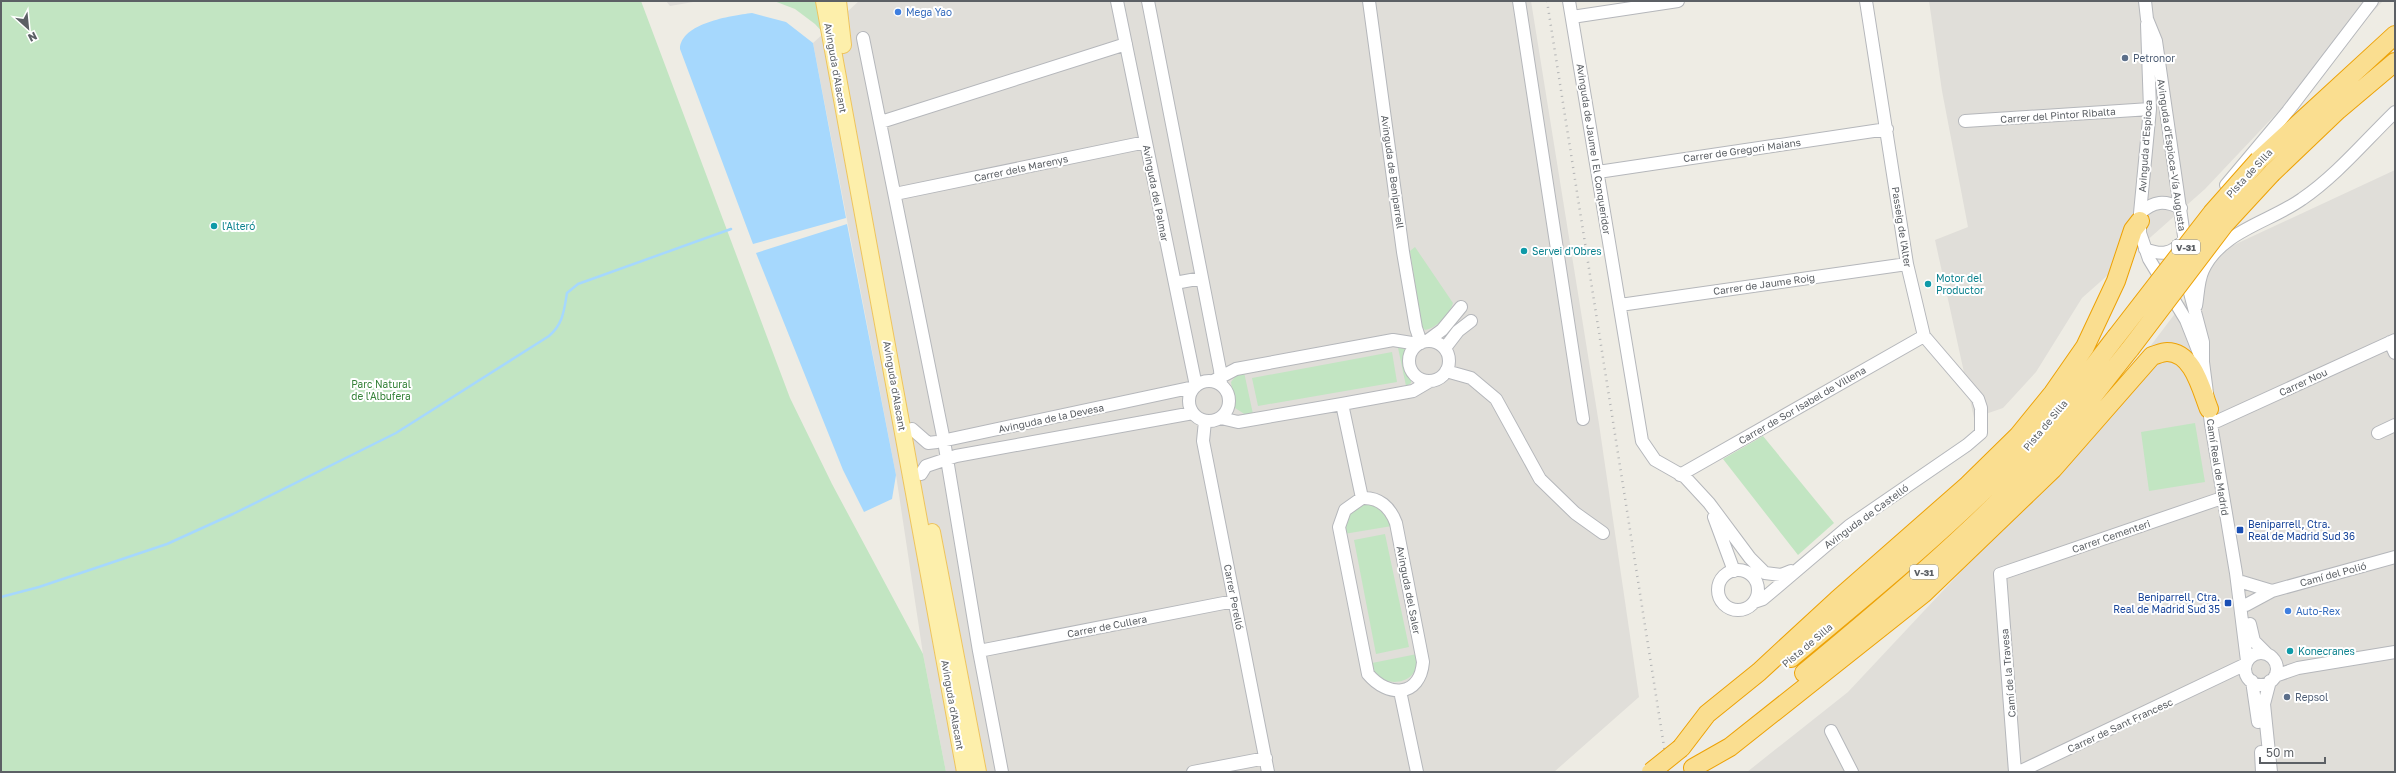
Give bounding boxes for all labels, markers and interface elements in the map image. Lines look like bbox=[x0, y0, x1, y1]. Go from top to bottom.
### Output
place label: Mega Yao bbox=[906, 6, 952, 18]
marker: Mega Yao bbox=[893, 7, 903, 17]
north arrow bbox=[8, 8, 48, 48]
street label: Avinguda d'Alacant bbox=[822, 22, 850, 114]
text: N bbox=[26, 30, 39, 45]
place label: Petronor bbox=[2133, 52, 2175, 64]
marker: Petronor bbox=[2120, 53, 2130, 63]
street label: Avinguda de Jaume I El Conqueridor bbox=[1575, 63, 1613, 235]
street label: Avinguda d'Espioca-Vía Augusta bbox=[2155, 78, 2189, 232]
street label: Avinguda d'Espioca bbox=[2136, 99, 2154, 193]
street label: Carrer del Pintor Ribalta bbox=[2000, 105, 2116, 125]
street label: Avinguda de Beniparrell bbox=[1379, 114, 1407, 230]
street label: Carrer de Gregori Maians bbox=[1682, 136, 1802, 164]
street label: Avinguda del Palmar bbox=[1141, 144, 1171, 243]
street label: Pista de Silla bbox=[2223, 146, 2275, 200]
street label: Carrer dels Marenys bbox=[973, 152, 1069, 184]
street label: Passeig de l'Alter bbox=[1890, 186, 1914, 268]
place label: l'Alteró bbox=[222, 220, 255, 232]
marker: l'Alteró bbox=[209, 221, 219, 231]
road number: V-31 bbox=[2172, 240, 2200, 254]
place label: Servei d'Obres bbox=[1532, 245, 1602, 257]
marker: Servei d'Obres bbox=[1519, 246, 1529, 256]
street label: Carrer de Jaume Roig bbox=[1712, 271, 1816, 297]
place label: Motor del Productor bbox=[1936, 272, 1984, 296]
marker: Motor del Productor bbox=[1923, 279, 1933, 289]
street label: Avinguda d'Alacant bbox=[881, 340, 909, 432]
street label: Carrer de Sor Isabel de Villena bbox=[1736, 364, 1868, 446]
street label: Carrer Nou bbox=[2277, 366, 2329, 398]
park label: Parc Natural de l'Albufera bbox=[351, 378, 411, 402]
street label: Pista de Silla bbox=[2020, 397, 2070, 453]
street label: Avinguda de la Devesa bbox=[997, 401, 1105, 435]
street label: Camí Real de Madrid bbox=[2204, 418, 2232, 516]
street label: Avinguda de Castelló bbox=[1821, 481, 1911, 551]
street label: Carrer Cementeri bbox=[2070, 517, 2152, 555]
place label: Beniparrell, Ctra. Real de Madrid Sud 36 bbox=[2248, 518, 2355, 542]
marker: Beniparrell, Ctra. Real de Madrid Sud 36 bbox=[2235, 525, 2245, 535]
street label: Avinguda del Saler bbox=[1395, 545, 1423, 635]
street label: Camí del Polió bbox=[2298, 559, 2368, 589]
street label: Carrer Perelló bbox=[1222, 563, 1246, 631]
road number: V-31 bbox=[1910, 565, 1938, 579]
place label: Beniparrell, Ctra. Real de Madrid Sud 35 bbox=[2113, 591, 2220, 615]
marker: Beniparrell, Ctra. Real de Madrid Sud 35 bbox=[2223, 598, 2233, 608]
place label: Auto-Rex bbox=[2296, 605, 2341, 617]
marker: Auto-Rex bbox=[2283, 606, 2293, 616]
street label: Carrer de Cullera bbox=[1066, 612, 1148, 640]
street label: Pista de Silla bbox=[1779, 620, 1835, 670]
street label: Camí de la Travesa bbox=[1998, 628, 2018, 718]
place label: Konecranes bbox=[2298, 645, 2355, 657]
marker: Konecranes bbox=[2285, 646, 2295, 656]
street label: Avinguda d'Alacant bbox=[939, 659, 967, 751]
place label: Repsol bbox=[2295, 691, 2328, 703]
marker: Repsol bbox=[2282, 692, 2292, 702]
street label: Carrer de Sant Francesc bbox=[2065, 695, 2175, 755]
scale bar bbox=[2260, 739, 2325, 765]
text: 50 m bbox=[2266, 745, 2294, 760]

